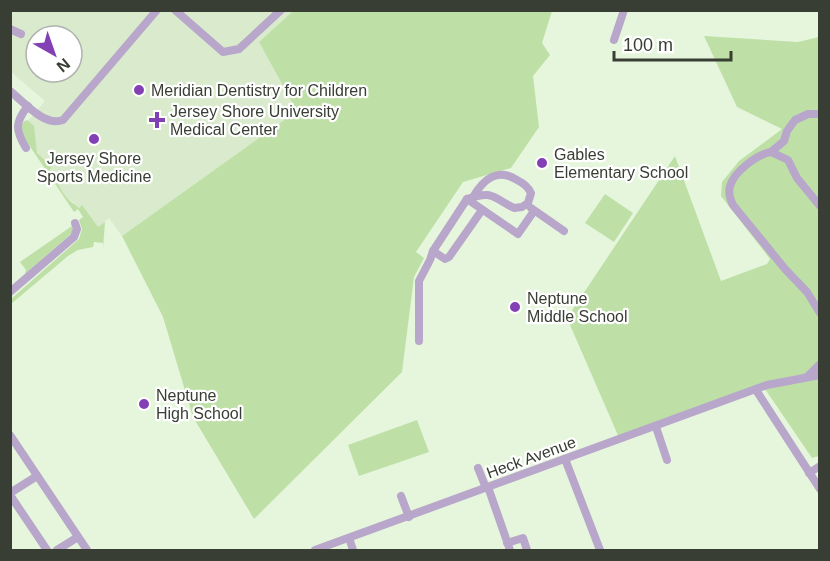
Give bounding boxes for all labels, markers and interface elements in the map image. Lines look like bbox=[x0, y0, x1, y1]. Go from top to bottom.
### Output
north arrow bbox=[24, 24, 84, 84]
scale bar bbox=[614, 24, 731, 62]
text: 100 m bbox=[623, 35, 673, 55]
text: N bbox=[53, 55, 73, 75]
place label: Meridian Dentistry for Children bbox=[151, 82, 367, 99]
marker: Meridian Dentistry for Children bbox=[132, 83, 146, 97]
place label: Jersey Shore University Medical Center bbox=[170, 103, 339, 138]
marker: Jersey Shore University Medical Center bbox=[148, 111, 166, 129]
marker: Jersey Shore Sports Medicine bbox=[87, 132, 101, 146]
place label: Gables Elementary School bbox=[554, 146, 688, 181]
place label: Jersey Shore Sports Medicine bbox=[37, 150, 151, 185]
marker: Gables Elementary School bbox=[535, 156, 549, 170]
place label: Neptune Middle School bbox=[527, 290, 628, 325]
marker: Neptune Middle School bbox=[508, 300, 522, 314]
place label: Neptune High School bbox=[156, 387, 242, 422]
marker: Neptune High School bbox=[137, 397, 151, 411]
street label: Heck Avenue bbox=[484, 433, 578, 482]

